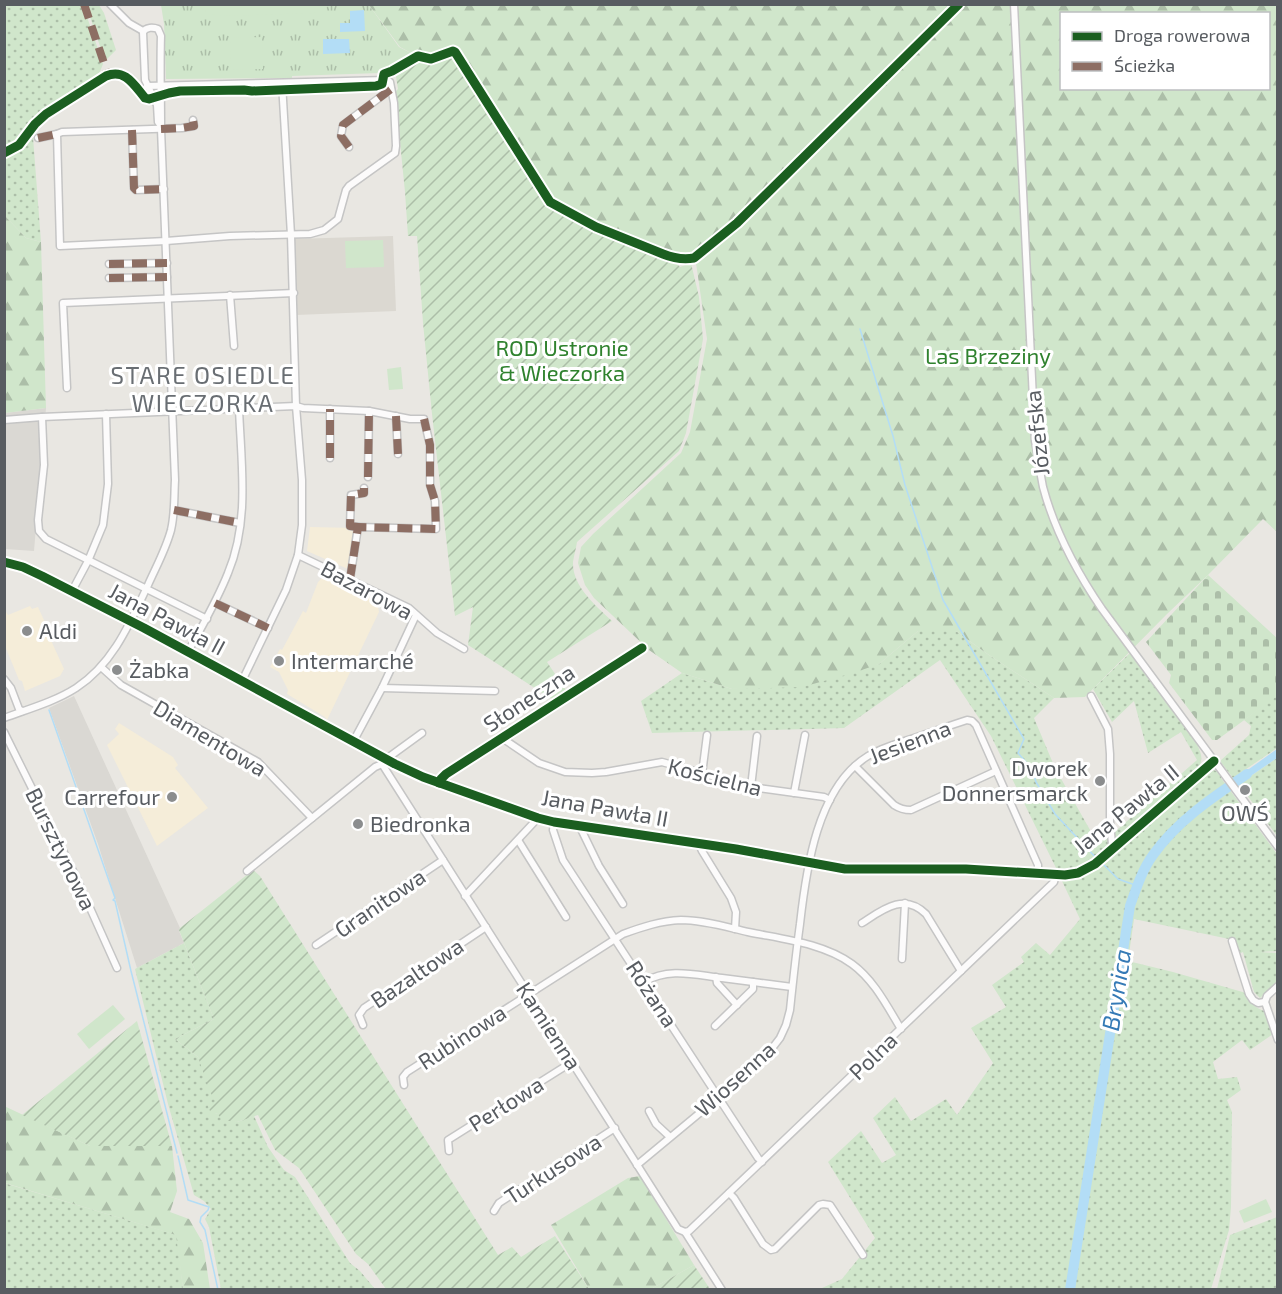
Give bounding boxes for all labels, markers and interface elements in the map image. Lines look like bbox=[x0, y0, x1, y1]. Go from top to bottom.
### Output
legend bbox=[1060, 12, 1270, 90]
text: Droga rowerowa bbox=[1114, 24, 1250, 46]
text: Ścieżka bbox=[1114, 54, 1175, 76]
park label: ROD Ustronie & Wieczorka bbox=[495, 334, 629, 385]
park label: Las Brzeziny bbox=[925, 342, 1051, 368]
district label: STARE OSIEDLE WIECZORKA bbox=[111, 360, 295, 417]
street label: Józefska bbox=[1019, 389, 1053, 477]
street label: Bazarowa bbox=[317, 554, 418, 624]
street label: Jana Pawła II bbox=[105, 577, 230, 660]
place label: Aldi bbox=[39, 617, 77, 643]
marker: Aldi bbox=[20, 624, 34, 638]
place label: Intermarché bbox=[291, 647, 414, 673]
marker: Intermarché bbox=[272, 654, 286, 668]
place label: Żabka bbox=[129, 656, 189, 682]
street label: Słoneczna bbox=[478, 658, 579, 736]
marker: Żabka bbox=[110, 663, 124, 677]
street label: Diamentowa bbox=[149, 693, 272, 781]
street label: Jesienna bbox=[865, 714, 954, 769]
street label: Kościelna bbox=[666, 752, 765, 800]
place label: Dworek Donnersmarck bbox=[942, 754, 1088, 805]
street label: Jana Pawła II bbox=[1067, 758, 1183, 859]
marker: Dworek Donnersmarck bbox=[1093, 774, 1107, 788]
street label: Bursztynowa bbox=[21, 783, 103, 914]
place label: Carrefour bbox=[64, 783, 160, 809]
street label: Jana Pawła II bbox=[540, 783, 671, 831]
marker: OWŚ bbox=[1238, 783, 1252, 797]
marker: Carrefour bbox=[165, 790, 179, 804]
place label: OWŚ bbox=[1221, 799, 1269, 825]
place label: Biedronka bbox=[370, 810, 471, 836]
marker: Biedronka bbox=[351, 817, 365, 831]
street label: Granitowa bbox=[329, 862, 430, 942]
street label: Bazaltowa bbox=[365, 932, 468, 1013]
water label: Brynica bbox=[1095, 947, 1136, 1033]
street label: Różana bbox=[622, 955, 684, 1032]
street label: Kamienna bbox=[512, 977, 588, 1074]
street label: Rubinowa bbox=[413, 998, 510, 1074]
street label: Polna bbox=[843, 1026, 902, 1084]
street label: Wiosenna bbox=[689, 1035, 780, 1121]
street label: Perłowa bbox=[463, 1070, 548, 1136]
street label: Turkusowa bbox=[499, 1127, 606, 1209]

